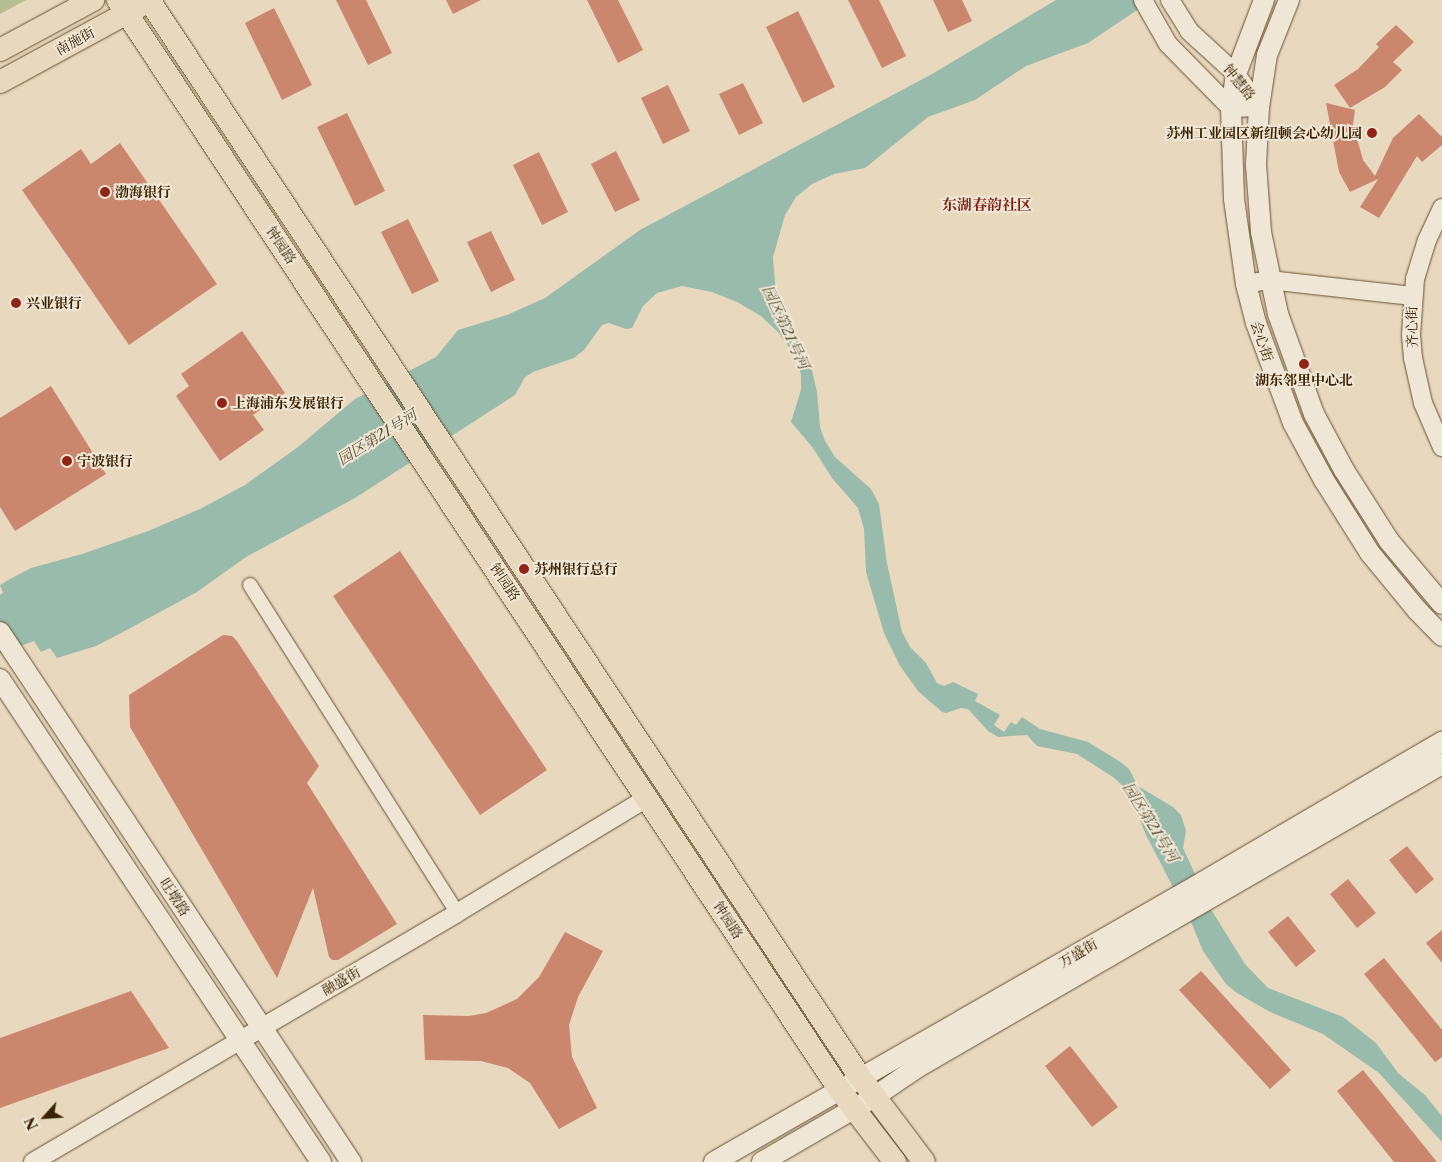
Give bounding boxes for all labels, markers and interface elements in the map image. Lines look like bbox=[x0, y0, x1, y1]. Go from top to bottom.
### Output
street label: 南施街 bbox=[53, 23, 97, 59]
street label: 钟慧路 bbox=[1219, 60, 1259, 104]
place label: 苏州工业园区新纽顿会心幼儿园 bbox=[1166, 125, 1362, 141]
marker: 苏州工业园区新纽顿会心幼儿园 bbox=[1366, 127, 1378, 139]
place label: 渤海银行 bbox=[115, 184, 171, 200]
marker: 渤海银行 bbox=[99, 186, 111, 198]
district label: 东湖春韵社区 bbox=[942, 196, 1032, 214]
street label: 钟园路 bbox=[262, 223, 300, 267]
water label: 园区第21号河 bbox=[759, 282, 813, 372]
place label: 兴业银行 bbox=[26, 295, 82, 311]
marker: 兴业银行 bbox=[10, 297, 22, 309]
street label: 齐心街 bbox=[1403, 306, 1421, 348]
street label: 会心街 bbox=[1248, 318, 1276, 364]
marker: 湖东邻里中心北 bbox=[1298, 358, 1310, 370]
place label: 湖东邻里中心北 bbox=[1255, 372, 1353, 388]
place label: 上海浦东发展银行 bbox=[232, 395, 344, 411]
marker: 上海浦东发展银行 bbox=[216, 397, 228, 409]
water label: 园区第21号河 bbox=[334, 405, 420, 469]
place label: 宁波银行 bbox=[77, 453, 133, 469]
marker: 宁波银行 bbox=[61, 455, 73, 467]
street label: 钟园路 bbox=[486, 560, 524, 604]
place label: 苏州银行总行 bbox=[534, 561, 618, 577]
marker: 苏州银行总行 bbox=[518, 563, 530, 575]
water label: 园区第21号河 bbox=[1119, 779, 1183, 865]
street label: 旺墩路 bbox=[157, 875, 193, 919]
street label: 钟园路 bbox=[710, 898, 746, 942]
street label: 万盛街 bbox=[1056, 935, 1100, 971]
street label: 融盛街 bbox=[319, 963, 363, 999]
north arrow bbox=[20, 1092, 70, 1142]
text: N bbox=[21, 1114, 42, 1133]

